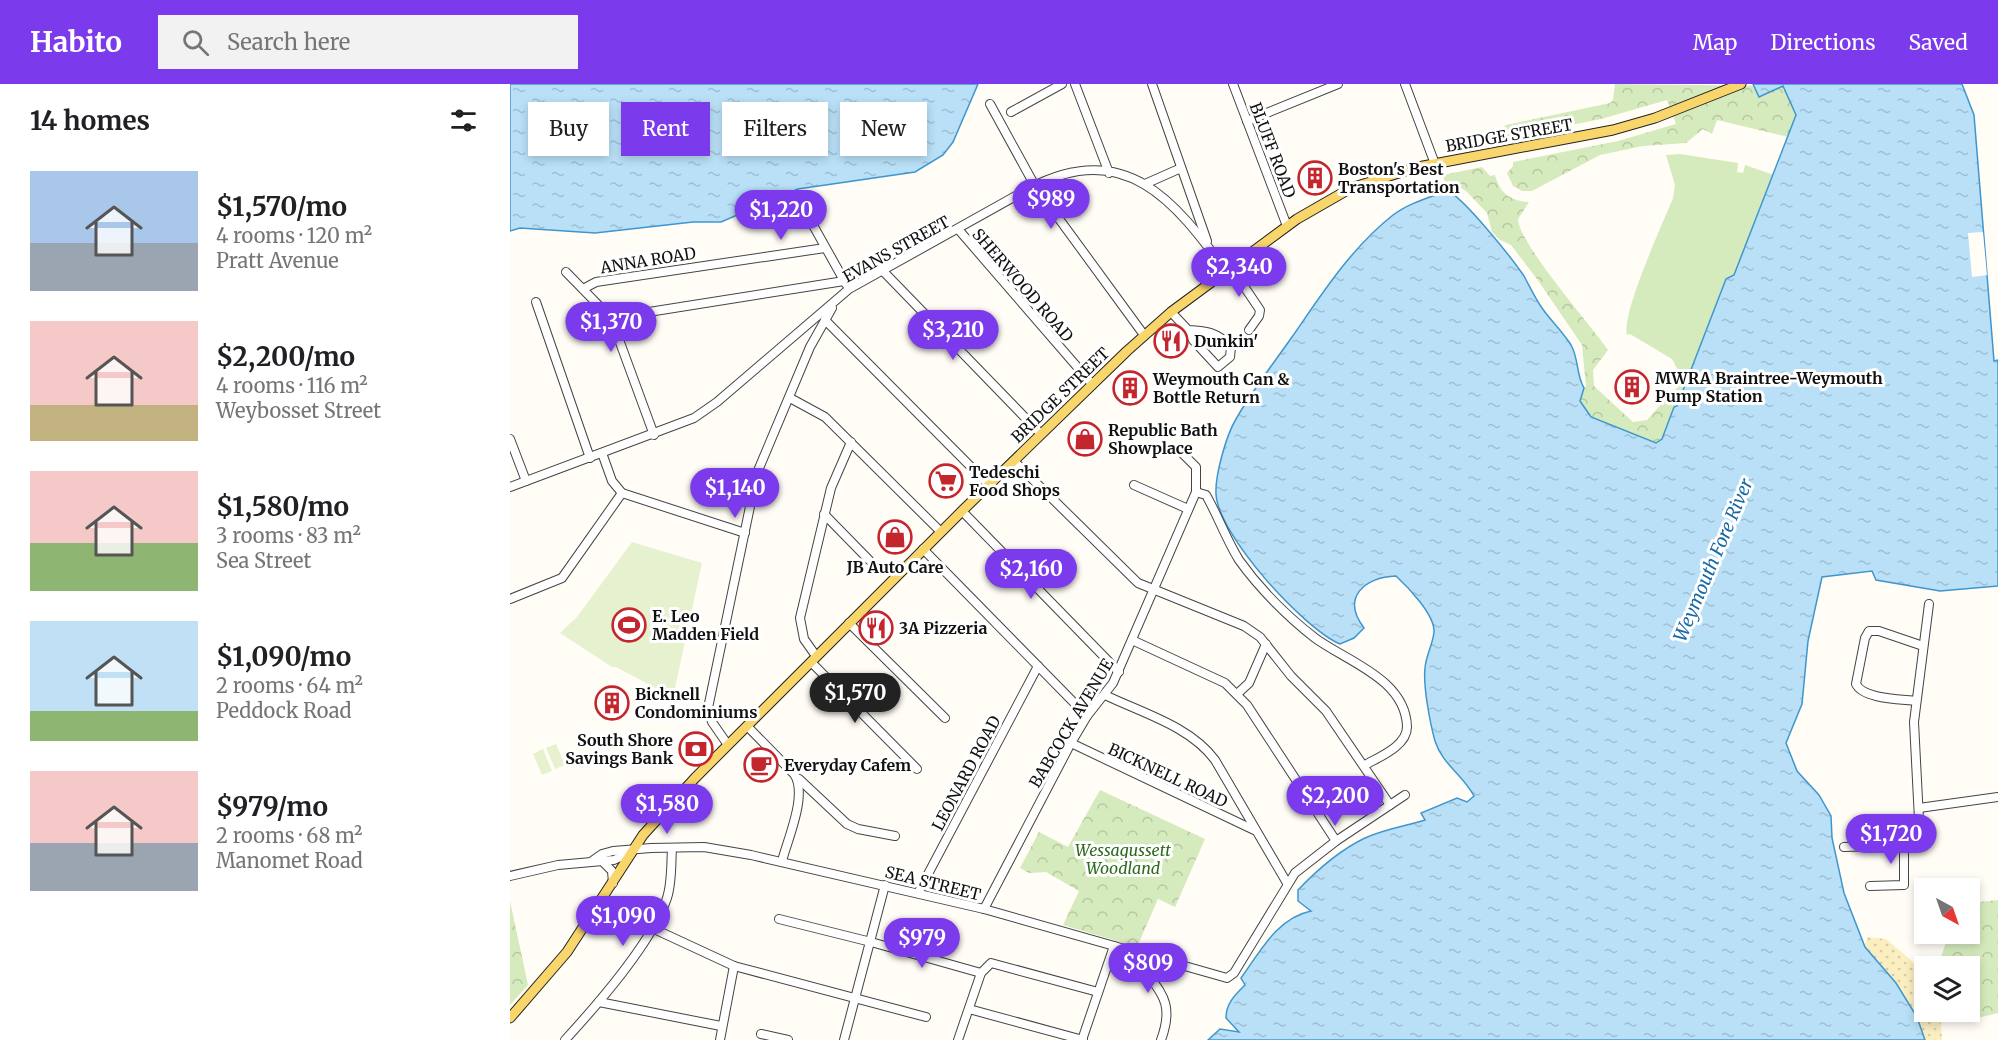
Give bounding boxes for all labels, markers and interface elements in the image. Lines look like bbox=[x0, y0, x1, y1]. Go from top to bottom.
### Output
search box bbox=[158, 15, 578, 69]
text: Habito bbox=[30, 24, 122, 60]
icon: search bbox=[179, 26, 212, 59]
text: Search here bbox=[227, 28, 350, 56]
text: Map bbox=[1693, 29, 1737, 56]
text: Directions bbox=[1770, 29, 1875, 56]
text: Saved bbox=[1908, 29, 1968, 56]
street label: BLUFF ROAD bbox=[1246, 99, 1300, 201]
chip: Buy bbox=[528, 102, 609, 156]
chip: Rent bbox=[621, 102, 710, 156]
chip: Filters bbox=[722, 102, 828, 156]
chip: New bbox=[840, 102, 927, 156]
text: 14 homes bbox=[30, 104, 150, 137]
icon: filters bbox=[447, 104, 480, 137]
street label: BRIDGE STREET bbox=[1444, 114, 1574, 156]
place label: Boston's Best Transportation bbox=[1338, 159, 1460, 197]
building icon: Boston's Best Transportation bbox=[1297, 160, 1333, 196]
pin: $989 bbox=[1015, 179, 1087, 230]
text: $989 bbox=[1027, 186, 1075, 211]
text: $1,570/mo bbox=[216, 190, 347, 223]
pin: $1,220 bbox=[732, 190, 830, 241]
icon: home bbox=[78, 195, 150, 267]
text: $1,220 bbox=[749, 197, 813, 222]
street label: EVANS STREET bbox=[839, 211, 953, 287]
text: 4 rooms · 120 m² bbox=[216, 223, 372, 248]
street label: SHERWOOD ROAD bbox=[968, 224, 1078, 346]
street label: ANNA ROAD bbox=[598, 243, 697, 278]
pin: $2,340 bbox=[1190, 247, 1288, 298]
text: Pratt Avenue bbox=[216, 248, 339, 273]
text: $2,340 bbox=[1205, 254, 1273, 279]
pin: $1,370 bbox=[562, 302, 660, 353]
text: $1,370 bbox=[579, 309, 643, 334]
pin: $3,210 bbox=[904, 310, 1002, 361]
text: $3,210 bbox=[922, 317, 984, 342]
restaurant icon: Dunkin' bbox=[1153, 323, 1189, 359]
place label: Dunkin' bbox=[1194, 331, 1258, 351]
text: $2,200/mo bbox=[216, 340, 355, 373]
street label: BRIDGE STREET bbox=[1007, 343, 1113, 447]
icon: home bbox=[78, 345, 150, 417]
place label: MWRA Braintree-Weymouth Pump Station bbox=[1655, 368, 1883, 406]
place label: Weymouth Can & Bottle Return bbox=[1152, 369, 1290, 407]
building icon: MWRA Braintree-Weymouth Pump Station bbox=[1614, 369, 1650, 405]
building icon: Weymouth Can & Bottle Return bbox=[1112, 370, 1148, 406]
text: 4 rooms · 116 m² bbox=[216, 373, 368, 398]
text: Weybosset Street bbox=[216, 398, 381, 423]
place label: Republic Bath Showplace bbox=[1108, 420, 1218, 458]
shop icon: Republic Bath Showplace bbox=[1067, 421, 1103, 457]
place label: Tedeschi Food Shops bbox=[969, 462, 1060, 500]
supermarket icon: Tedeschi Food Shops bbox=[928, 463, 964, 499]
pin: $1,140 bbox=[686, 468, 784, 519]
water label: Weymouth Fore River bbox=[1668, 474, 1758, 645]
text: $1,140 bbox=[704, 475, 766, 500]
text: $1,580/mo bbox=[216, 490, 349, 523]
icon: home bbox=[78, 495, 150, 567]
shop icon: JB Auto Care bbox=[877, 519, 913, 555]
text: 3 rooms · 83 m² bbox=[216, 523, 361, 548]
text: Sea Street bbox=[216, 548, 311, 573]
pin: $2,160 bbox=[982, 549, 1080, 600]
text: $2,160 bbox=[999, 556, 1063, 581]
place label: JB Auto Care bbox=[845, 557, 944, 577]
place label: E. Leo Madden Field bbox=[652, 606, 759, 644]
sports icon: E. Leo Madden Field bbox=[611, 607, 647, 643]
restaurant icon: 3A Pizzeria bbox=[858, 610, 894, 646]
place label: 3A Pizzeria bbox=[899, 618, 987, 638]
text: $1,090/mo bbox=[216, 640, 351, 673]
icon: home bbox=[78, 645, 150, 717]
street label: BABCOCK AVENUE bbox=[1025, 654, 1118, 791]
text: 2 rooms · 64 m² bbox=[216, 673, 363, 698]
pin: $1,570 bbox=[806, 673, 904, 724]
text: $1,570 bbox=[824, 680, 886, 705]
place label: Bicknell Condominiums bbox=[635, 684, 757, 722]
building icon: Bicknell Condominiums bbox=[594, 685, 630, 721]
text: Peddock Road bbox=[216, 698, 352, 723]
street label: LEONARD ROAD bbox=[927, 712, 1005, 834]
place label: South Shore Savings Bank bbox=[565, 730, 674, 768]
bank icon: South Shore Savings Bank bbox=[678, 731, 714, 767]
street label: BICKNELL ROAD bbox=[1105, 739, 1231, 811]
cafe icon: Everyday Cafem bbox=[743, 747, 779, 783]
place label: Everyday Cafem bbox=[784, 755, 911, 775]
pin: $2,200 bbox=[1286, 776, 1384, 827]
text: $2,200 bbox=[1301, 783, 1369, 808]
pin: $1,580 bbox=[618, 784, 716, 835]
text: $979/mo bbox=[216, 790, 328, 823]
text: $1,580 bbox=[635, 791, 699, 816]
icon: home bbox=[78, 795, 150, 867]
pin: $1,720 bbox=[1842, 814, 1940, 865]
text: $1,720 bbox=[1860, 821, 1922, 846]
text: 2 rooms · 68 m² bbox=[216, 823, 363, 848]
park label: Wessagussett Woodland bbox=[1075, 840, 1171, 878]
text: Manomet Road bbox=[216, 848, 363, 873]
street label: SEA STREET bbox=[883, 861, 983, 905]
north arrow bbox=[1914, 878, 1980, 944]
map controls bbox=[1914, 878, 1980, 1022]
pin: $1,090 bbox=[574, 896, 672, 947]
text: $1,090 bbox=[590, 903, 656, 928]
pin: $979 bbox=[886, 918, 958, 969]
text: $979 bbox=[898, 925, 946, 950]
pin: $809 bbox=[1112, 943, 1184, 994]
text: $809 bbox=[1123, 950, 1173, 975]
button: layers bbox=[1914, 956, 1980, 1022]

